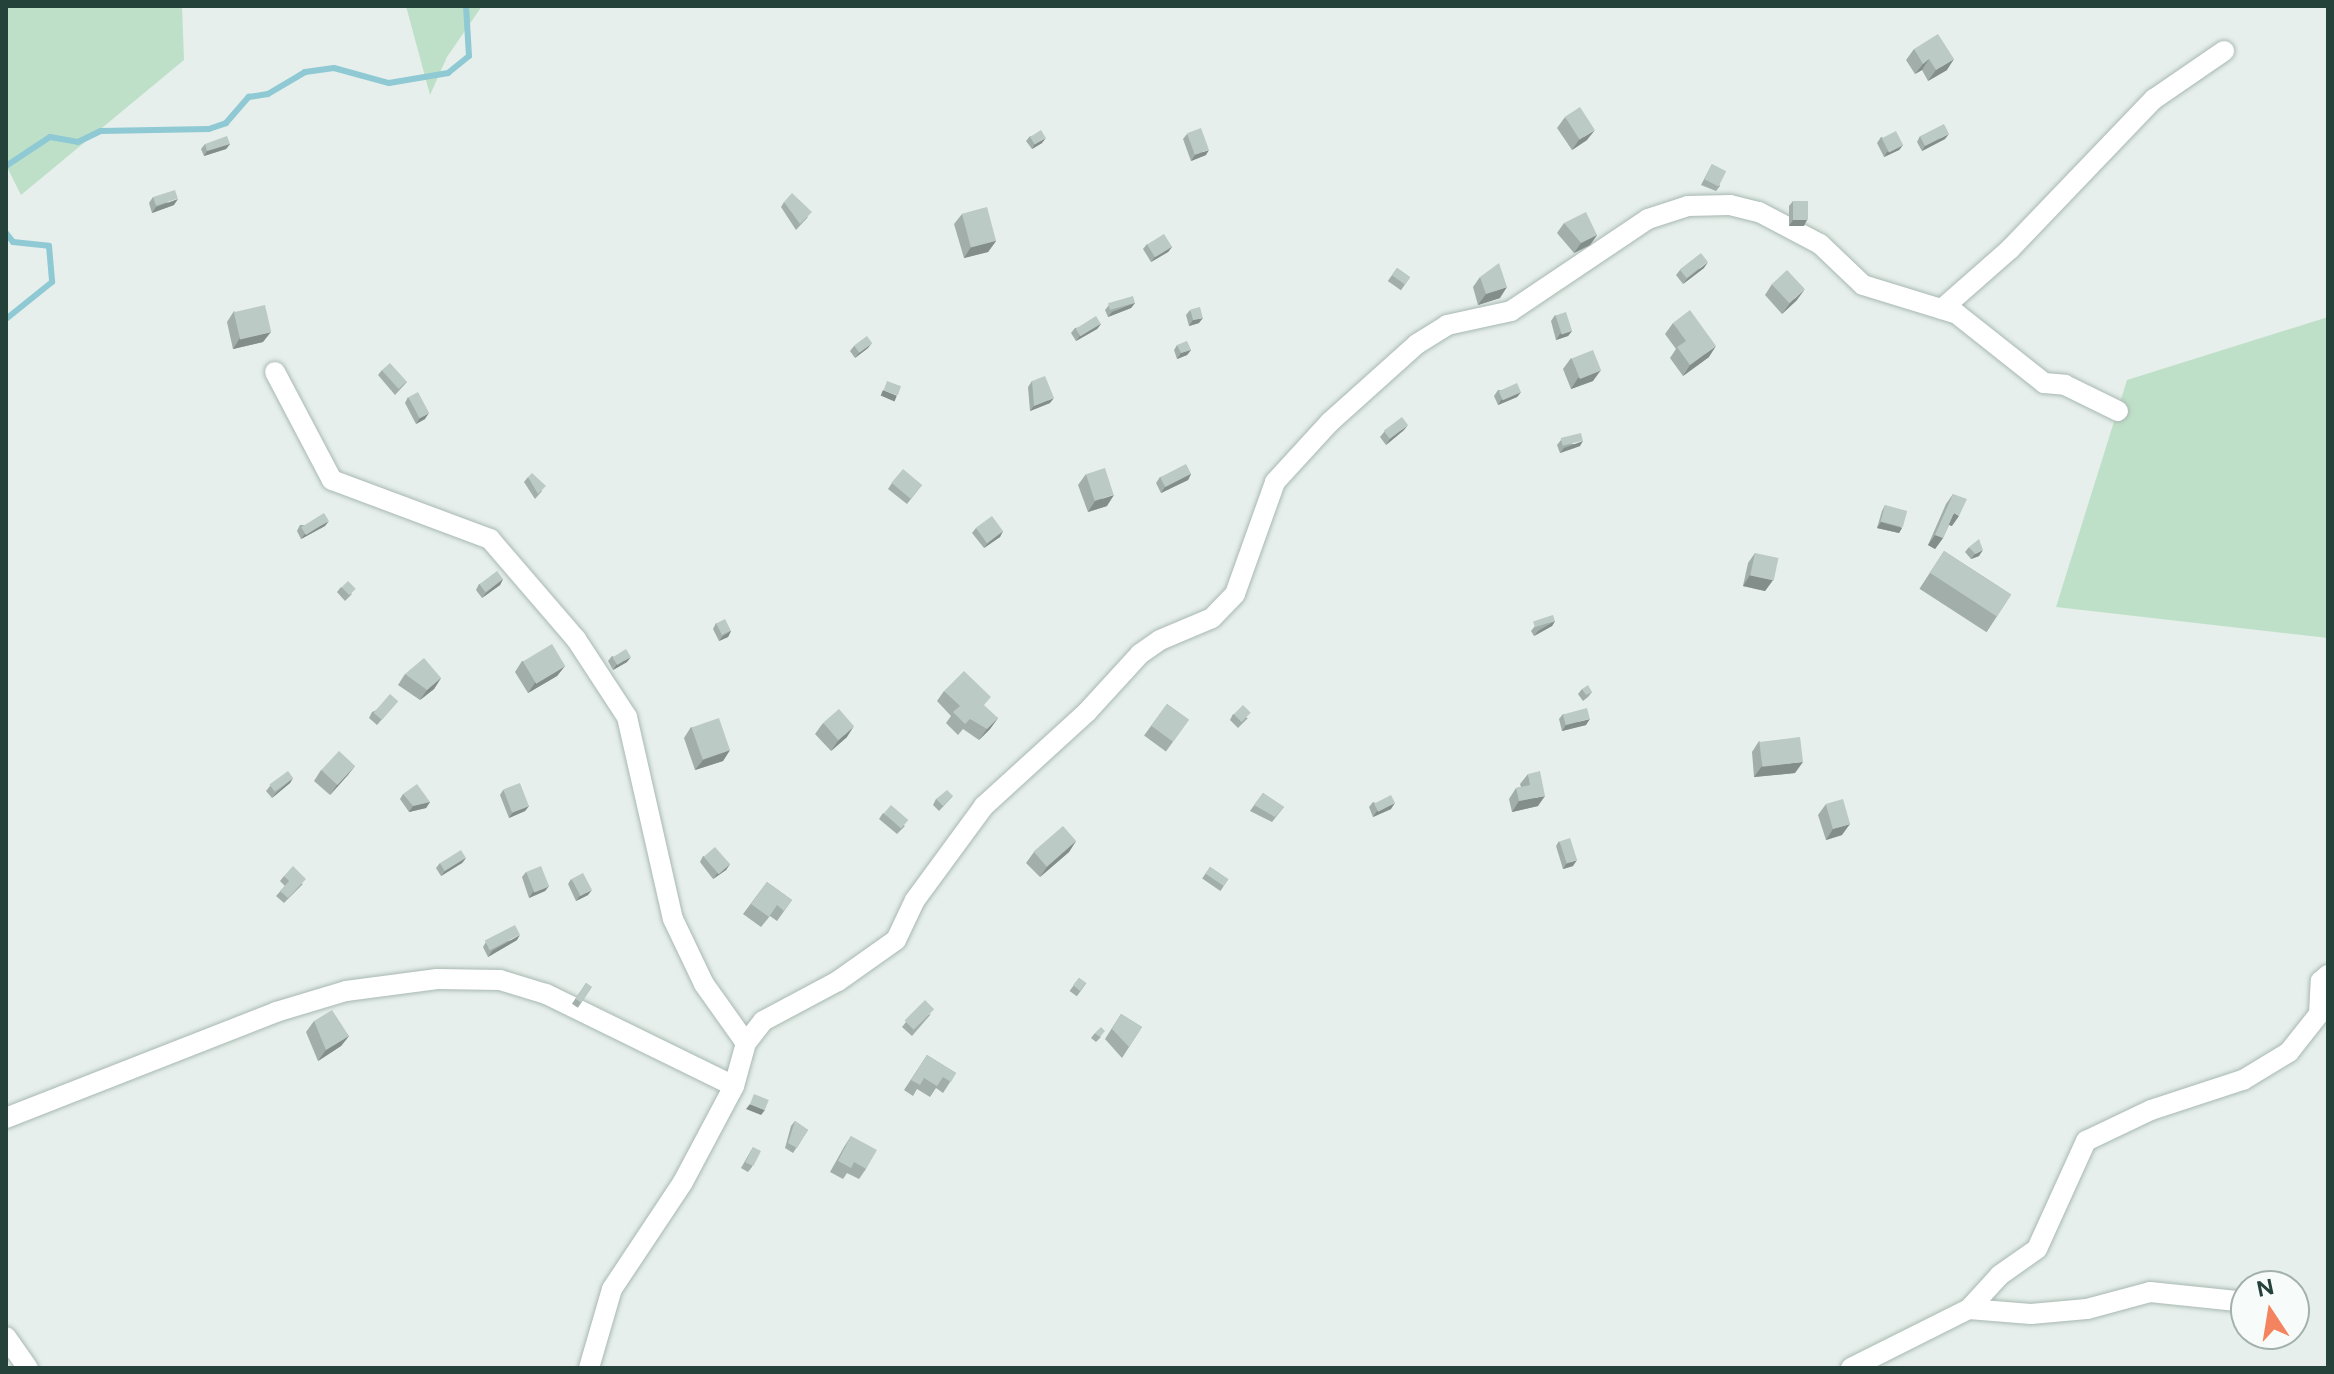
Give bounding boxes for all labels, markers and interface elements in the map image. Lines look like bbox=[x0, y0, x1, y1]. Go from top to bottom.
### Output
north arrow bbox=[2230, 1270, 2310, 1350]
text: N bbox=[2254, 1273, 2276, 1303]

